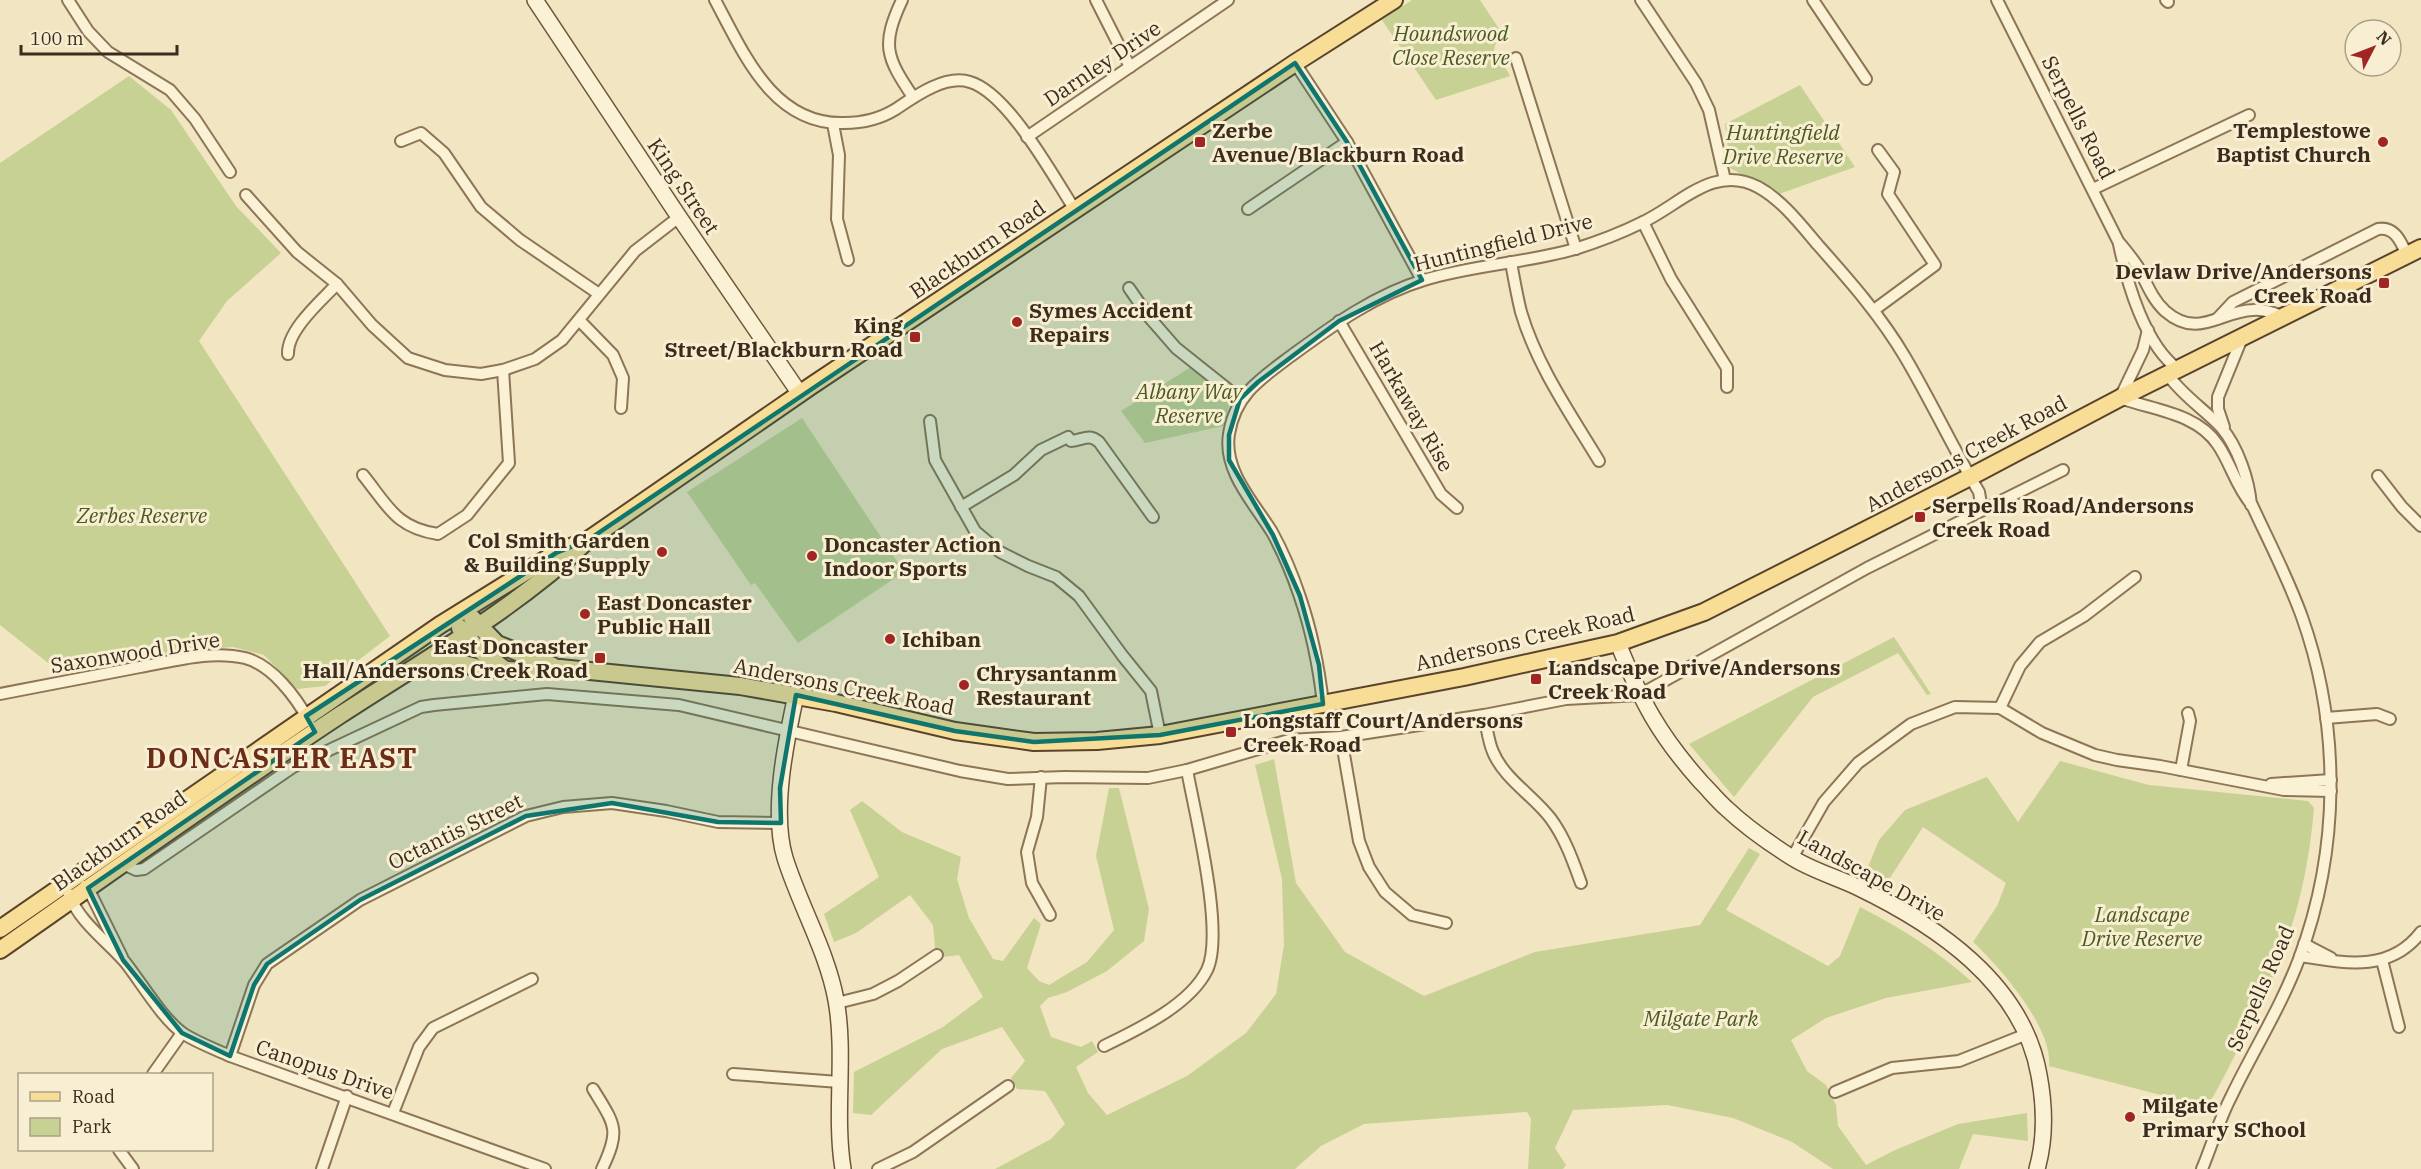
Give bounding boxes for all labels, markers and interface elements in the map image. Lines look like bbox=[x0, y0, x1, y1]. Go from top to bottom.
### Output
street label: Darnley Drive bbox=[1038, 13, 1166, 113]
scale bar bbox=[21, 18, 177, 56]
north arrow bbox=[2343, 18, 2403, 78]
park label: Houndswood Close Reserve bbox=[1392, 19, 1511, 71]
text: 100 m bbox=[30, 27, 84, 50]
text: N bbox=[2372, 27, 2396, 49]
street label: Serpells Road bbox=[2036, 50, 2122, 184]
place label: Zerbe Avenue/Blackburn Road bbox=[1212, 116, 1464, 168]
place label: Templestowe Baptist Church bbox=[2216, 116, 2371, 168]
park label: Huntingfield Drive Reserve bbox=[1722, 118, 1844, 170]
street label: King Street bbox=[642, 133, 726, 239]
marker: Zerbe Avenue/Blackburn Road bbox=[1193, 135, 1207, 149]
marker: Templestowe Baptist Church bbox=[2376, 135, 2390, 149]
street label: Blackburn Road bbox=[904, 193, 1051, 305]
street label: Huntingfield Drive bbox=[1411, 206, 1595, 278]
place label: Devlaw Drive/Andersons Creek Road bbox=[2115, 257, 2372, 309]
marker: Devlaw Drive/Andersons Creek Road bbox=[2377, 276, 2391, 290]
place label: Symes Accident Repairs bbox=[1029, 296, 1193, 348]
place label: King Street/Blackburn Road bbox=[664, 311, 904, 363]
marker: Symes Accident Repairs bbox=[1010, 315, 1024, 329]
marker: King Street/Blackburn Road bbox=[908, 330, 922, 344]
street label: Harkaway Rise bbox=[1363, 336, 1461, 476]
park label: Albany Way Reserve bbox=[1134, 377, 1244, 429]
street label: Andersons Creek Road bbox=[1860, 388, 2072, 518]
place label: Serpells Road/Andersons Creek Road bbox=[1932, 491, 2194, 543]
park label: Zerbes Reserve bbox=[76, 501, 208, 529]
marker: Serpells Road/Andersons Creek Road bbox=[1913, 510, 1927, 524]
place label: Col Smith Garden & Building Supply bbox=[464, 526, 650, 578]
place label: Doncaster Action Indoor Sports bbox=[824, 530, 1002, 582]
marker: Col Smith Garden & Building Supply bbox=[655, 545, 669, 559]
marker: Doncaster Action Indoor Sports bbox=[805, 549, 819, 563]
place label: East Doncaster Public Hall bbox=[597, 588, 752, 640]
street label: Andersons Creek Road bbox=[1413, 599, 1638, 677]
marker: East Doncaster Public Hall bbox=[578, 607, 592, 621]
street label: Saxonwood Drive bbox=[48, 625, 222, 679]
place label: Ichiban bbox=[902, 625, 981, 653]
place label: East Doncaster Hall/Andersons Creek Road bbox=[303, 632, 589, 684]
marker: Ichiban bbox=[883, 632, 897, 646]
marker: East Doncaster Hall/Andersons Creek Road bbox=[593, 651, 607, 665]
street label: Andersons Creek Road bbox=[731, 651, 957, 721]
place label: Landscape Drive/Andersons Creek Road bbox=[1548, 653, 1840, 705]
place label: Chrysantanm Restaurant bbox=[976, 659, 1117, 711]
marker: Landscape Drive/Andersons Creek Road bbox=[1529, 672, 1543, 686]
marker: Chrysantanm Restaurant bbox=[957, 678, 971, 692]
place label: Longstaff Court/Andersons Creek Road bbox=[1243, 706, 1523, 758]
marker: Longstaff Court/Andersons Creek Road bbox=[1224, 725, 1238, 739]
district label: DONCASTER EAST bbox=[146, 740, 418, 775]
street label: Blackburn Road bbox=[46, 783, 192, 897]
street label: Octantis Street bbox=[383, 786, 527, 876]
street label: Landscape Drive bbox=[1793, 823, 1951, 927]
park label: Landscape Drive Reserve bbox=[2081, 900, 2203, 952]
street label: Serpells Road bbox=[2220, 920, 2300, 1055]
park label: Milgate Park bbox=[1643, 1004, 1759, 1032]
street label: Canopus Drive bbox=[252, 1032, 398, 1106]
legend bbox=[18, 1073, 213, 1151]
text: Road bbox=[72, 1085, 115, 1108]
place label: Milgate Primary SChool bbox=[2142, 1091, 2306, 1143]
marker: Milgate Primary SChool bbox=[2123, 1110, 2137, 1124]
text: Park bbox=[72, 1115, 112, 1138]

